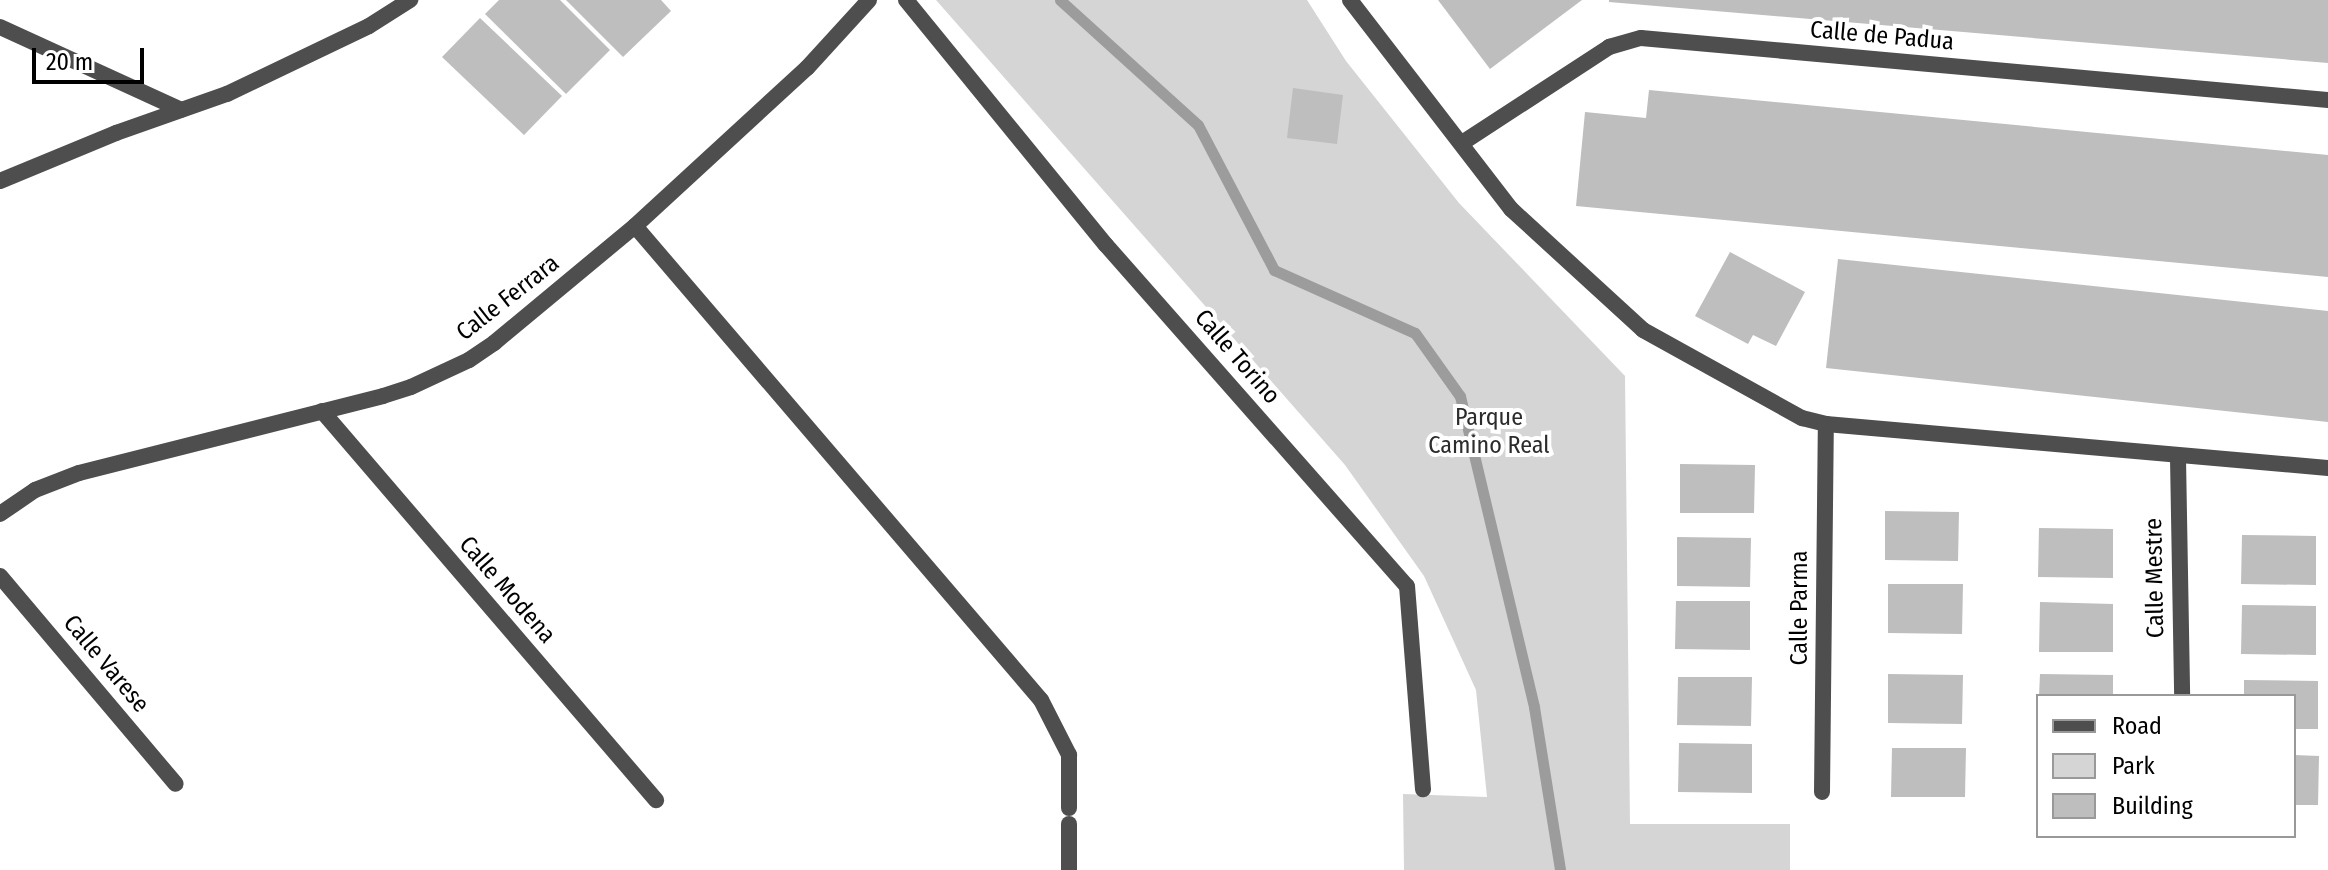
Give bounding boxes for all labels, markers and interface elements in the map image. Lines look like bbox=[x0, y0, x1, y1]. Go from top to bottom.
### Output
street label: Calle de Padua bbox=[1809, 15, 1955, 57]
scale bar bbox=[36, 32, 148, 82]
text: 20 m bbox=[46, 48, 93, 76]
street label: Calle Ferrara bbox=[451, 249, 565, 347]
street label: Calle Torino bbox=[1188, 304, 1286, 410]
park label: Parque Camino Real bbox=[1428, 404, 1550, 460]
street label: Calle Mestre bbox=[2140, 518, 2170, 638]
street label: Calle Modena bbox=[453, 531, 561, 649]
street label: Calle Parma bbox=[1786, 550, 1814, 666]
street label: Calle Varese bbox=[57, 609, 155, 719]
legend bbox=[2036, 694, 2296, 838]
text: Road bbox=[2112, 712, 2162, 740]
text: Park bbox=[2112, 752, 2155, 780]
text: Building bbox=[2112, 792, 2193, 820]

